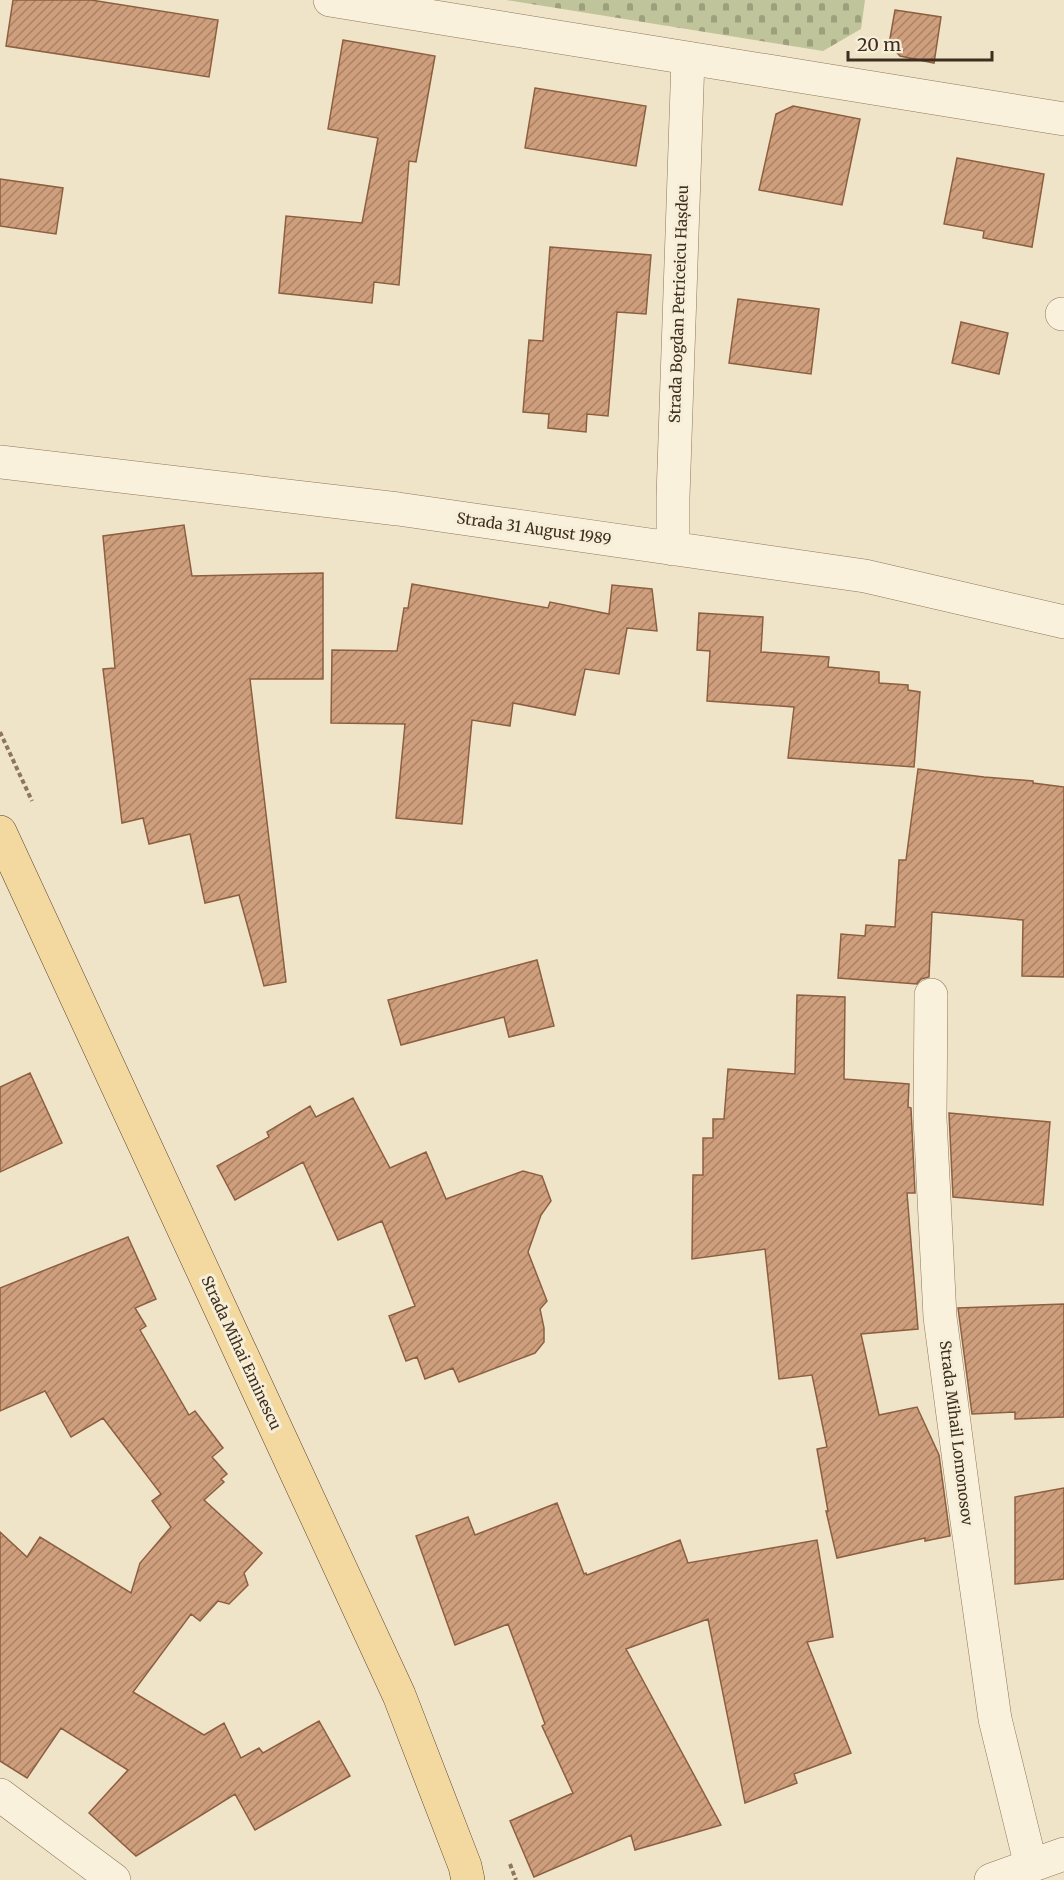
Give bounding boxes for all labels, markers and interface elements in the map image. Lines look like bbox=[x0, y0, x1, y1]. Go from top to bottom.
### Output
scale bar bbox=[848, 24, 992, 62]
text: 20 m bbox=[857, 33, 901, 56]
street label: Strada Bogdan Petriceicu Hașdeu bbox=[665, 185, 693, 423]
street label: Strada 31 August 1989 bbox=[456, 508, 613, 549]
street label: Strada Mihai Eminescu bbox=[197, 1273, 286, 1433]
street label: Strada Mihail Lomonosov bbox=[936, 1340, 977, 1527]

